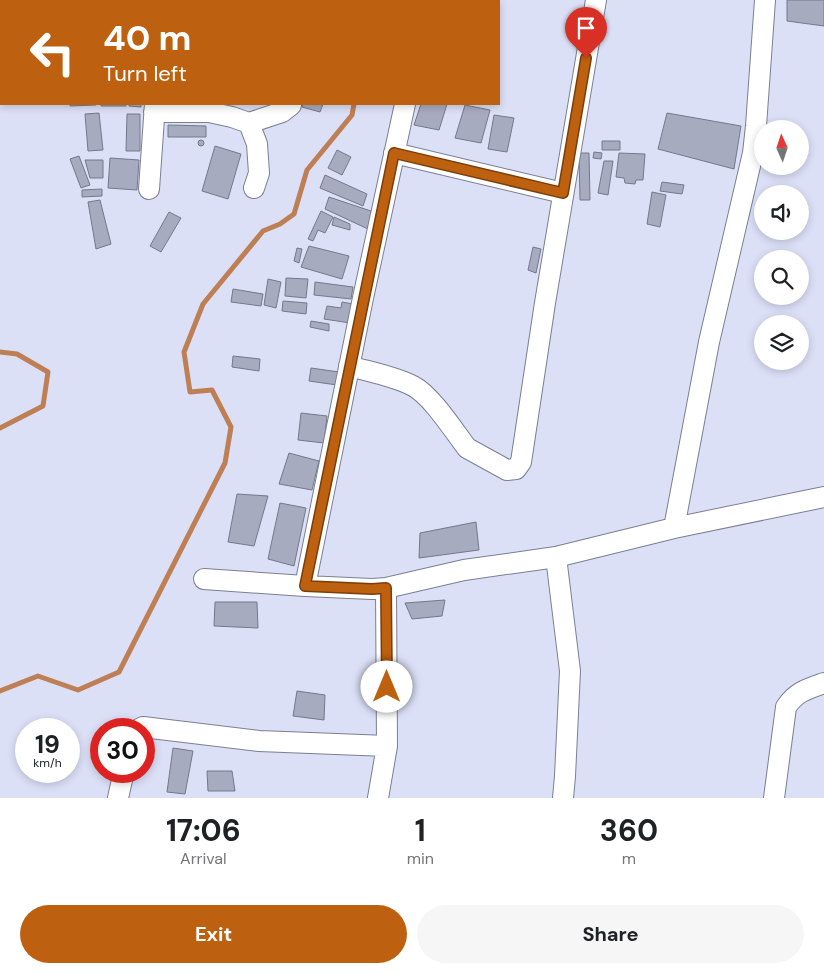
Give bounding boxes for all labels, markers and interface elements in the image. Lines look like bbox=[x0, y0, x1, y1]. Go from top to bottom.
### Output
pin bbox=[565, 7, 607, 58]
icon: arrive bbox=[572, 14, 600, 42]
text: 40 m bbox=[103, 15, 192, 61]
icon: left bbox=[20, 20, 85, 85]
text: Turn left bbox=[103, 59, 187, 88]
north arrow bbox=[754, 120, 809, 175]
map controls bbox=[754, 120, 809, 370]
button: sound bbox=[754, 185, 809, 240]
button: search bbox=[754, 250, 809, 305]
button: layers bbox=[754, 315, 809, 370]
position arrow bbox=[360, 660, 412, 712]
speed limit sign: 30 bbox=[90, 718, 155, 783]
text: 19 bbox=[35, 728, 60, 761]
text: km/h bbox=[33, 755, 62, 771]
text: 17:06 bbox=[166, 811, 241, 850]
text: 1 bbox=[415, 811, 426, 850]
text: 360 bbox=[600, 811, 658, 850]
text: Arrival bbox=[180, 848, 227, 869]
text: min bbox=[407, 848, 434, 869]
text: m bbox=[622, 848, 636, 869]
button: Exit bbox=[20, 905, 407, 963]
button: Share bbox=[417, 905, 804, 963]

